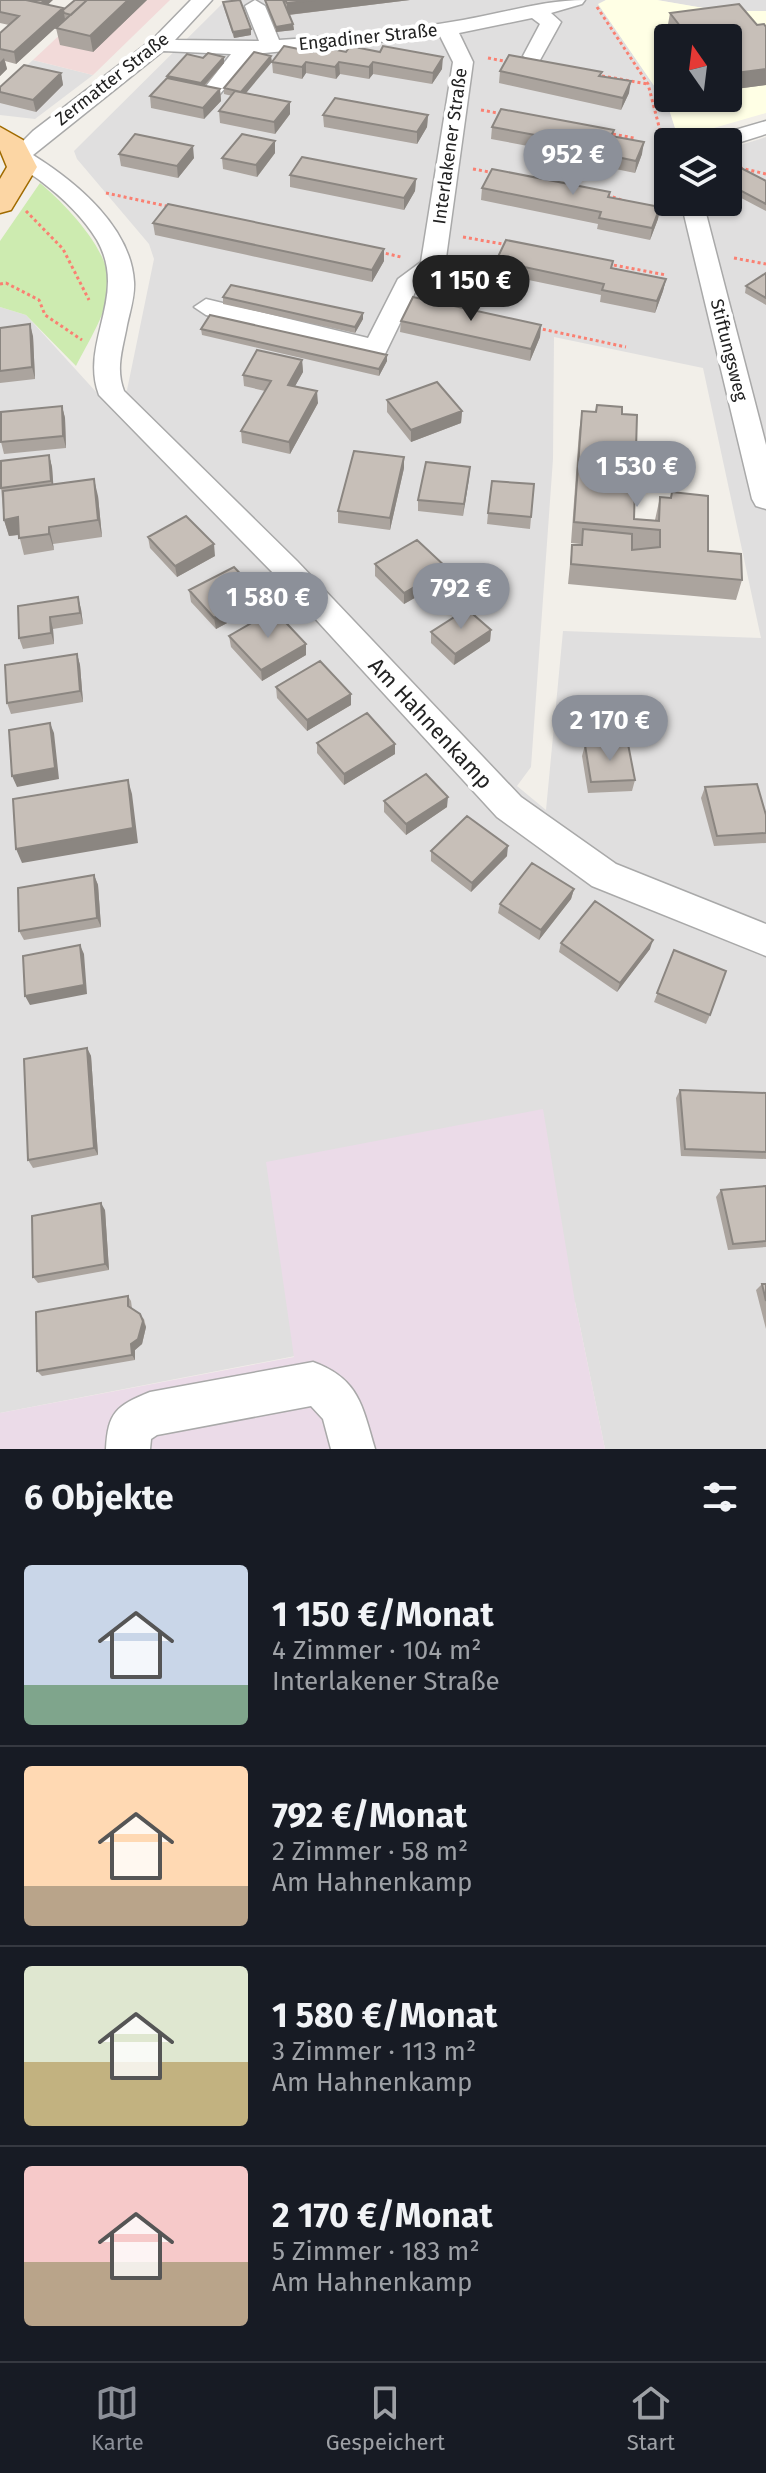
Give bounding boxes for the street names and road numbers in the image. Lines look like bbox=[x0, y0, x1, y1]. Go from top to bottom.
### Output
street label: Engadiner Straße bbox=[297, 19, 439, 55]
street label: Zermatter Straße bbox=[51, 28, 173, 130]
street label: Interlakener Straße bbox=[428, 66, 472, 226]
street label: Stiftungsweg bbox=[706, 297, 752, 404]
street label: Am Hahnenkamp bbox=[363, 652, 498, 795]

